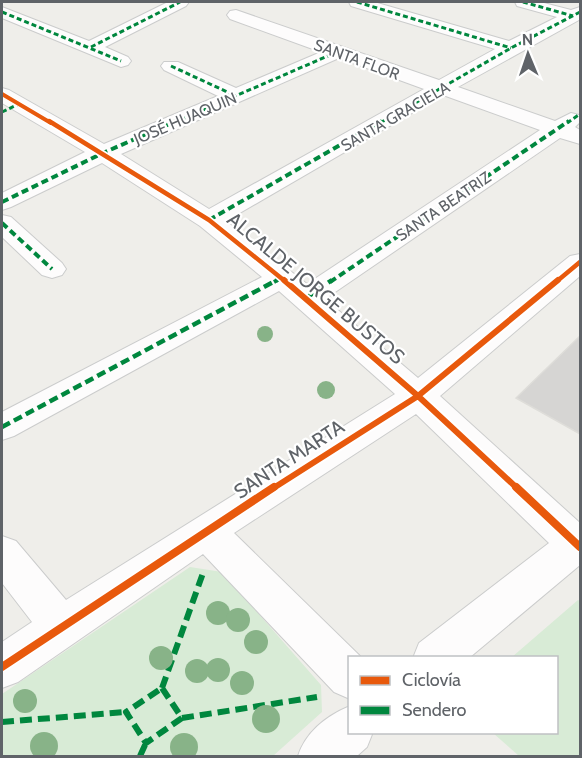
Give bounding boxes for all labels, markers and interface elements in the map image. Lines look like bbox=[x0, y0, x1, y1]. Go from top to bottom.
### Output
north arrow bbox=[498, 24, 558, 84]
text: N bbox=[522, 30, 533, 49]
street label: SANTA FLOR bbox=[311, 35, 402, 84]
street label: SANTA GRACIELA bbox=[338, 78, 453, 155]
street label: JOSÉ HUAQUIN bbox=[130, 88, 239, 149]
street label: SANTA BEATRIZ bbox=[392, 168, 494, 245]
street label: ALCALDE JORGE BUSTOS bbox=[223, 207, 410, 369]
street label: SANTA MARTA bbox=[229, 414, 349, 504]
legend bbox=[348, 656, 558, 734]
text: Ciclovía bbox=[402, 669, 461, 691]
text: Sendero bbox=[402, 699, 466, 721]

